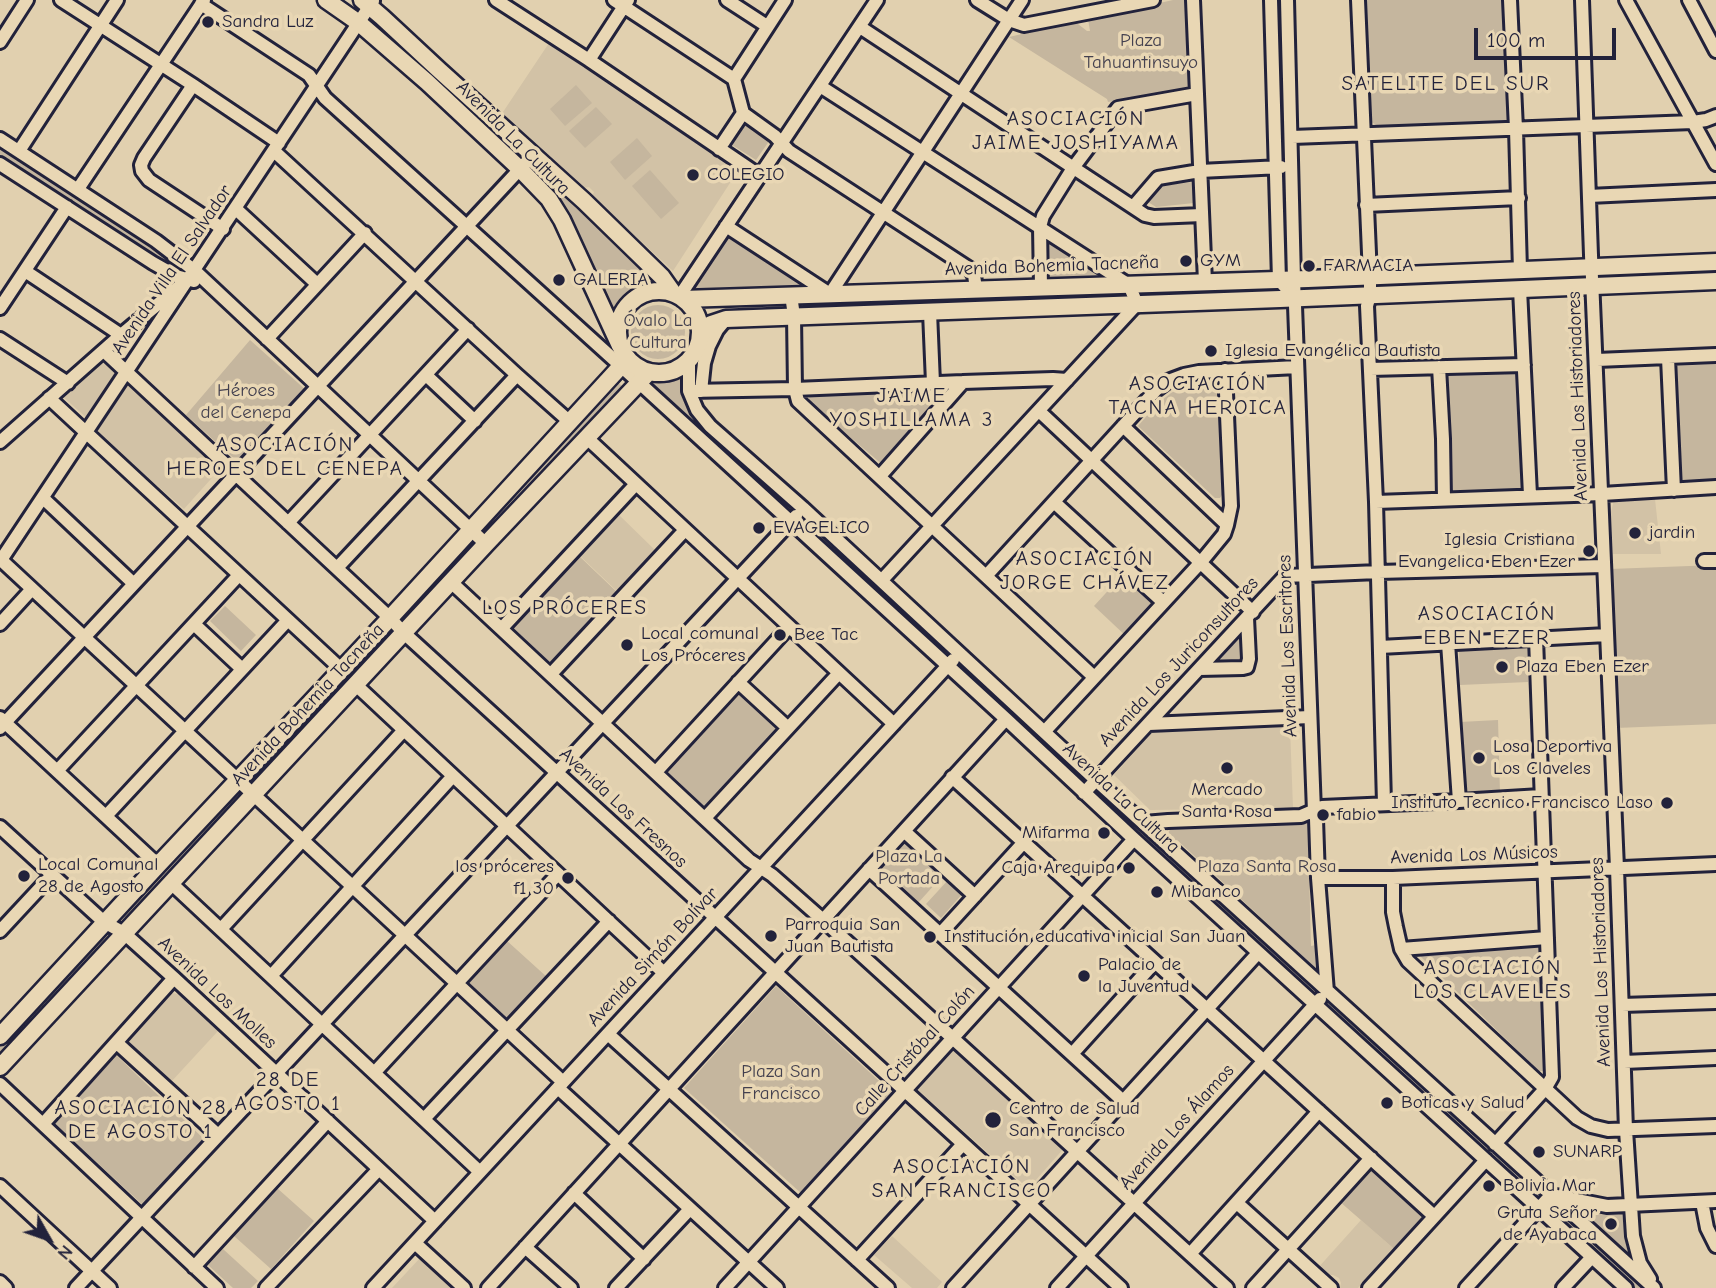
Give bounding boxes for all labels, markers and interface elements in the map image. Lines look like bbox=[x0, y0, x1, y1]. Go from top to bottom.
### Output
place label: Sandra Luz bbox=[222, 11, 313, 33]
marker: Sandra Luz bbox=[200, 14, 216, 30]
scale bar bbox=[1478, 14, 1620, 58]
text: 100 m bbox=[1487, 28, 1545, 52]
park label: Plaza Tahuantinsuyo bbox=[1084, 30, 1198, 74]
district label: SATELITE DEL SUR bbox=[1343, 71, 1549, 97]
street label: Avenida La Cultura bbox=[451, 76, 575, 200]
district label: ASOCIACIÓN JAIME JOSHIYAMA bbox=[974, 106, 1178, 156]
place label: COLEGIO bbox=[707, 164, 784, 186]
marker: COLEGIO bbox=[685, 167, 701, 183]
street label: Avenida Villa El Salvador bbox=[107, 181, 237, 359]
place label: GYM bbox=[1200, 250, 1241, 272]
street label: Avenida Bohemia Tacneña bbox=[945, 251, 1159, 281]
marker: GYM bbox=[1178, 253, 1194, 269]
place label: FARMACIA bbox=[1323, 255, 1413, 277]
marker: FARMACIA bbox=[1301, 258, 1317, 274]
place label: GALERIA bbox=[573, 269, 648, 291]
marker: GALERIA bbox=[551, 272, 567, 288]
street label: Avenida Los Historiadores bbox=[1563, 291, 1593, 501]
park label: Óvalo La Cultura bbox=[623, 310, 693, 354]
place label: Iglesia Evangélica Bautista bbox=[1225, 340, 1441, 362]
marker: Iglesia Evangélica Bautista bbox=[1203, 343, 1219, 359]
district label: ASOCIACIÓN TACNA HEROICA bbox=[1110, 371, 1286, 421]
park label: Héroes del Cenepa bbox=[200, 380, 292, 424]
district label: JAIME YOSHILLAMA 3 bbox=[831, 383, 993, 433]
district label: ASOCIACIÓN HEROES DEL CENEPA bbox=[168, 432, 402, 482]
place label: EVAGELICO bbox=[773, 517, 870, 539]
marker: EVAGELICO bbox=[751, 520, 767, 536]
place label: jardin bbox=[1649, 522, 1695, 544]
marker: jardin bbox=[1627, 525, 1643, 541]
place label: Iglesia Cristiana Evangelica Eben Ezer bbox=[1398, 529, 1575, 573]
marker: Iglesia Cristiana Evangelica Eben Ezer bbox=[1581, 543, 1597, 559]
district label: ASOCIACIÓN JORGE CHÁVEZ bbox=[1002, 546, 1168, 596]
street label: Avenida Los Escritores bbox=[1273, 554, 1303, 738]
street label: Avenida Los Juriconsultores bbox=[1094, 572, 1264, 752]
district label: LOS PRÓCERES bbox=[483, 595, 647, 621]
district label: ASOCIACIÓN EBEN EZER bbox=[1419, 601, 1555, 651]
street label: Avenida Bohemia Tacneña bbox=[227, 619, 389, 791]
place label: Local comunal Los Próceres bbox=[641, 623, 759, 667]
place label: Bee Tac bbox=[794, 624, 858, 646]
marker: Bee Tac bbox=[772, 627, 788, 643]
marker: Local comunal Los Próceres bbox=[619, 637, 635, 653]
place label: Plaza Eben Ezer bbox=[1516, 656, 1649, 678]
marker: Plaza Eben Ezer bbox=[1494, 659, 1510, 675]
place label: Losa Deportiva Los Claveles bbox=[1493, 736, 1612, 780]
street label: Avenida La Cultura bbox=[1058, 738, 1184, 858]
street label: Avenida Los Fresnos bbox=[554, 743, 692, 873]
marker: Losa Deportiva Los Claveles bbox=[1471, 750, 1487, 766]
marker: Mercado Santa Rosa bbox=[1219, 760, 1235, 776]
place label: Mercado Santa Rosa bbox=[1182, 779, 1272, 823]
place label: Instituto Tecnico Francisco Laso bbox=[1391, 792, 1653, 814]
marker: Instituto Tecnico Francisco Laso bbox=[1659, 795, 1675, 811]
place label: fabio bbox=[1337, 804, 1376, 826]
marker: fabio bbox=[1315, 807, 1331, 823]
place label: Mifarma bbox=[1022, 822, 1090, 844]
marker: Mifarma bbox=[1096, 825, 1112, 841]
street label: Avenida Los Músicos bbox=[1390, 841, 1558, 869]
park label: Plaza La Portada bbox=[875, 846, 943, 890]
place label: Local Comunal 28 de Agosto bbox=[38, 854, 158, 898]
place label: los próceres f1 30 bbox=[455, 856, 554, 900]
park label: Plaza Santa Rosa bbox=[1197, 856, 1337, 878]
place label: Caja Arequipa bbox=[1001, 857, 1115, 879]
street label: Avenida Los Historiadores bbox=[1586, 857, 1616, 1067]
marker: Caja Arequipa bbox=[1121, 860, 1137, 876]
marker: Local Comunal 28 de Agosto bbox=[16, 868, 32, 884]
marker: los próceres f1 30 bbox=[560, 870, 576, 886]
place label: Mibanco bbox=[1171, 881, 1241, 903]
street label: Avenida Simón Bolívar bbox=[583, 883, 723, 1031]
marker: Mibanco bbox=[1149, 884, 1165, 900]
place label: Parroquia San Juan Bautista bbox=[785, 914, 900, 958]
place label: Institución educativa inicial San Juan bbox=[944, 926, 1246, 948]
marker: Parroquia San Juan Bautista bbox=[763, 928, 779, 944]
marker: Institución educativa inicial San Juan bbox=[922, 929, 938, 945]
street label: Avenida Los Molles bbox=[153, 932, 281, 1054]
place label: Palacio de la Juventud bbox=[1098, 954, 1190, 998]
district label: ASOCIACIÓN LOS CLAVELES bbox=[1415, 955, 1571, 1005]
marker: Palacio de la Juventud bbox=[1076, 968, 1092, 984]
street label: Calle Cristóbal Colón bbox=[850, 981, 980, 1121]
street label: Avenida Los Álamos bbox=[1115, 1060, 1239, 1194]
park label: Plaza San Francisco bbox=[741, 1061, 821, 1105]
district label: 28 DE AGOSTO 1 bbox=[236, 1067, 340, 1117]
place label: Boticas y Salud bbox=[1401, 1092, 1525, 1114]
district label: ASOCIACIÓN 28 DE AGOSTO 1 bbox=[56, 1095, 226, 1145]
marker: Boticas y Salud bbox=[1379, 1095, 1395, 1111]
place label: Centro de Salud San Francisco bbox=[1009, 1098, 1140, 1142]
marker: Centro de Salud San Francisco bbox=[983, 1110, 1003, 1130]
place label: SUNARP bbox=[1553, 1141, 1622, 1163]
marker: SUNARP bbox=[1531, 1144, 1547, 1160]
district label: ASOCIACIÓN SAN FRANCISCO bbox=[873, 1154, 1051, 1204]
place label: Bolivia Mar bbox=[1503, 1175, 1595, 1197]
marker: Bolivia Mar bbox=[1481, 1178, 1497, 1194]
place label: Gruta Señor de Ayabaca bbox=[1497, 1202, 1597, 1246]
north arrow bbox=[14, 1204, 84, 1274]
marker: Gruta Señor de Ayabaca bbox=[1603, 1216, 1619, 1232]
text: N bbox=[53, 1241, 78, 1264]

